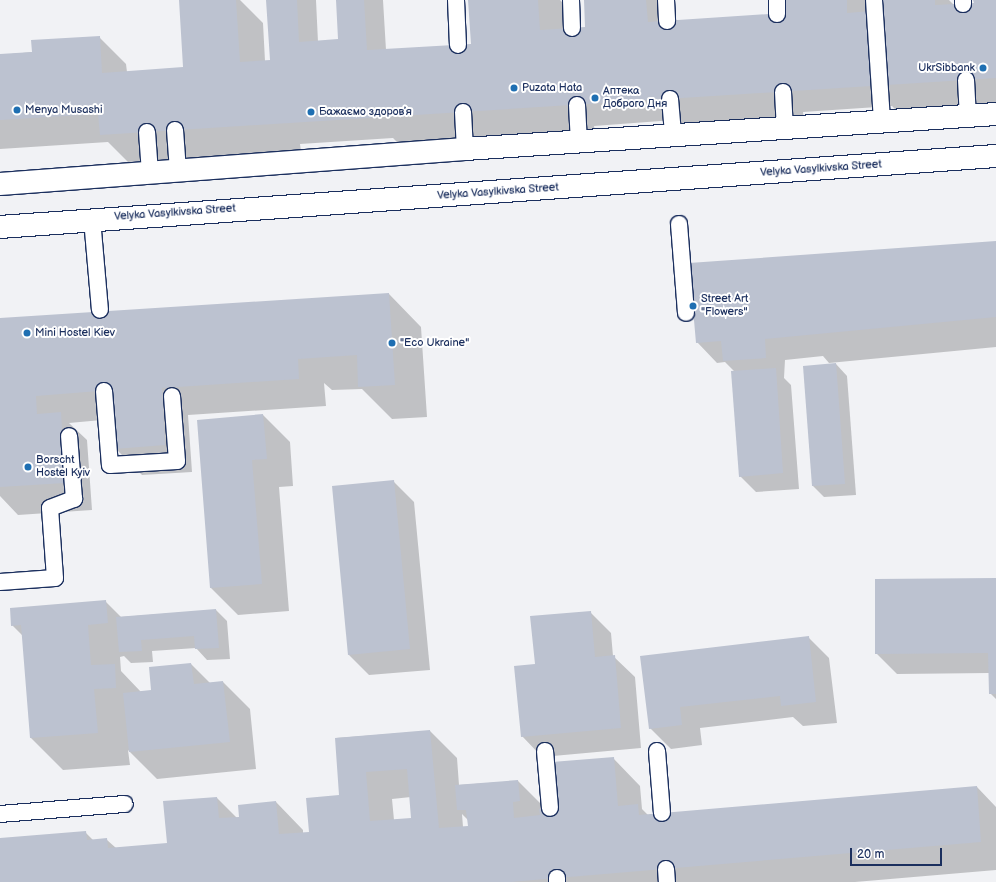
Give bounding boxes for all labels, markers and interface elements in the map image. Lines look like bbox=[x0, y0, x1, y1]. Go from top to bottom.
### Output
place label: UkrSibbank bbox=[918, 61, 975, 75]
marker: UkrSibbank bbox=[978, 63, 988, 73]
place label: Puzata Hata bbox=[522, 81, 582, 95]
marker: Puzata Hata bbox=[509, 83, 519, 93]
place label: Аптека Доброго Дня bbox=[603, 85, 667, 111]
marker: Аптека Доброго Дня bbox=[590, 93, 600, 103]
place label: Menya Musashi bbox=[25, 103, 102, 117]
marker: Menya Musashi bbox=[12, 105, 22, 115]
place label: Бажаємо здоровʼя bbox=[319, 105, 412, 119]
marker: Бажаємо здоровʼя bbox=[306, 107, 316, 117]
street label: Velyka Vasylkivska Street bbox=[760, 158, 882, 180]
street label: Velyka Vasylkivska Street bbox=[437, 181, 559, 203]
street label: Velyka Vasylkivska Street bbox=[114, 202, 236, 224]
place label: Street Art "Flowers" bbox=[701, 293, 748, 319]
marker: Street Art "Flowers" bbox=[688, 301, 698, 311]
place label: Mini Hostel Kiev bbox=[35, 326, 115, 340]
marker: Mini Hostel Kiev bbox=[22, 328, 32, 338]
place label: "Eco Ukraine" bbox=[400, 336, 469, 350]
marker: "Eco Ukraine" bbox=[387, 338, 397, 348]
place label: Borscht Hostel Kyiv bbox=[36, 454, 90, 480]
marker: Borscht Hostel Kyiv bbox=[23, 462, 33, 472]
scale bar bbox=[852, 840, 944, 866]
text: 20 m bbox=[857, 847, 884, 862]

